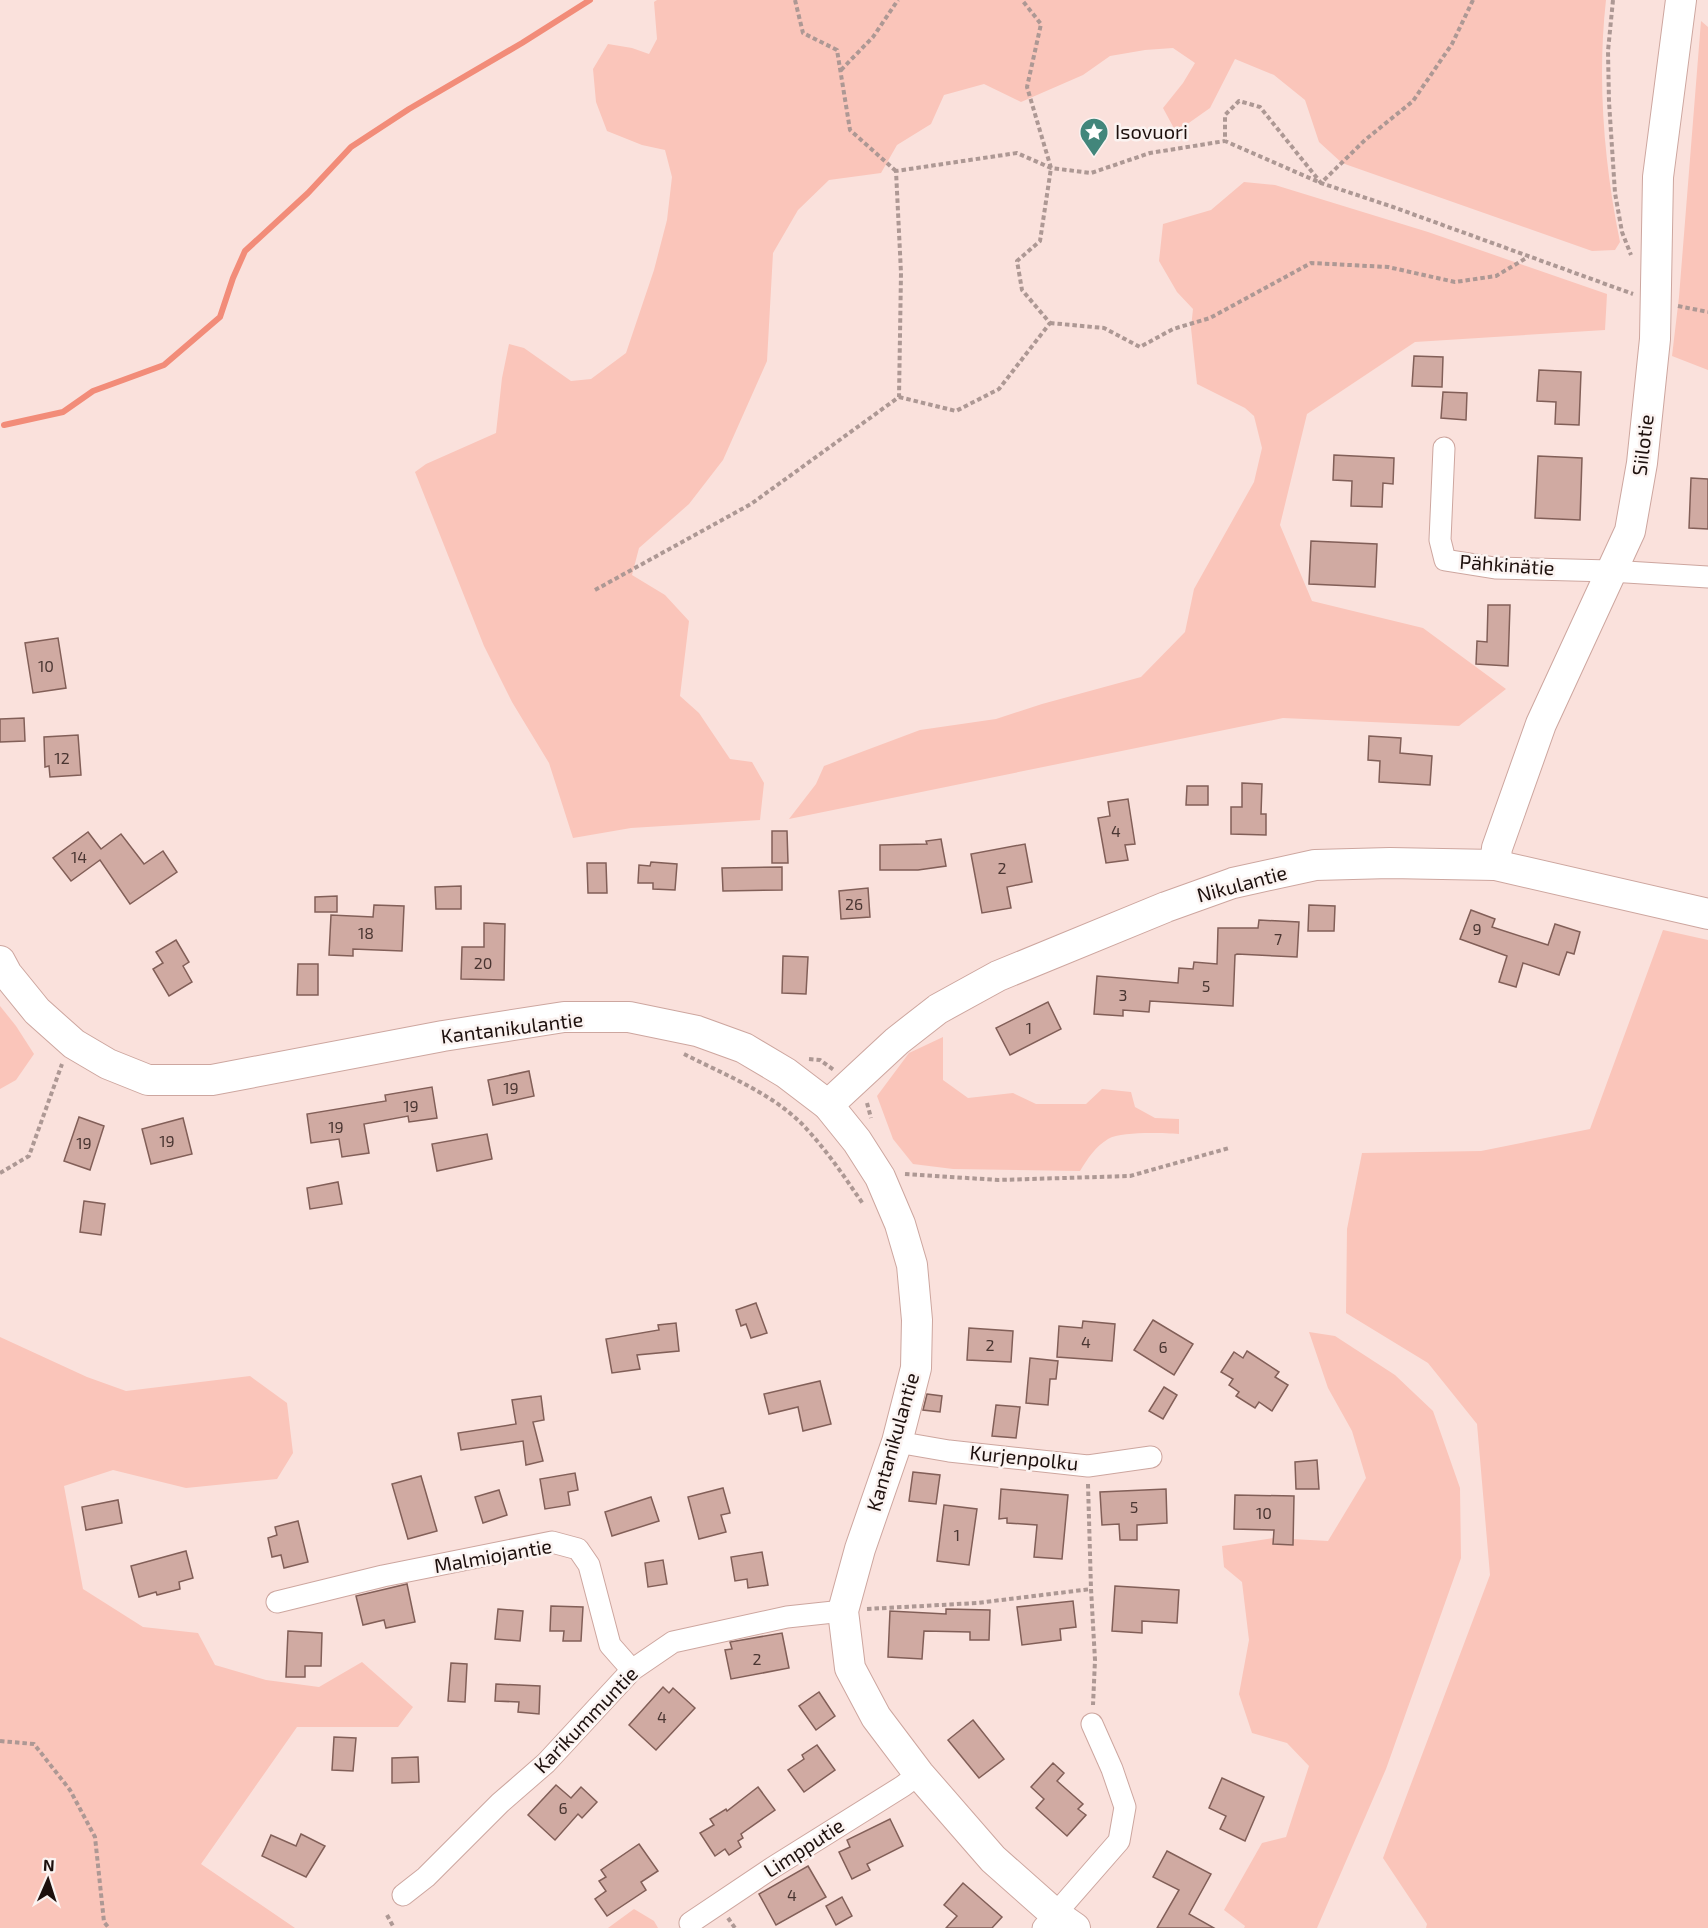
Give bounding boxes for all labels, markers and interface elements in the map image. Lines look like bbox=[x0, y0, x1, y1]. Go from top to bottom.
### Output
place icon: Isovuori bbox=[1078, 116, 1110, 158]
place label: Isovuori bbox=[1115, 119, 1188, 143]
street label: Siilotie bbox=[1626, 413, 1658, 477]
street label: Pähkinätie bbox=[1459, 549, 1555, 579]
house number: 10 bbox=[38, 656, 54, 675]
house number: 12 bbox=[54, 748, 70, 767]
house number: 4 bbox=[1111, 821, 1121, 840]
house number: 14 bbox=[71, 847, 87, 866]
house number: 2 bbox=[998, 858, 1007, 877]
street label: Nikulantie bbox=[1194, 859, 1290, 907]
house number: 26 bbox=[845, 894, 863, 913]
house number: 9 bbox=[1472, 919, 1482, 938]
house number: 18 bbox=[358, 923, 374, 942]
house number: 7 bbox=[1274, 929, 1282, 948]
house number: 20 bbox=[474, 953, 492, 972]
house number: 5 bbox=[1202, 976, 1210, 995]
house number: 3 bbox=[1119, 985, 1127, 1004]
street label: Kantanikulantie bbox=[439, 1006, 584, 1048]
house number: 1 bbox=[1026, 1018, 1032, 1037]
house number: 19 bbox=[503, 1078, 519, 1097]
house number: 19 bbox=[403, 1096, 419, 1115]
house number: 19 bbox=[328, 1117, 344, 1136]
house number: 19 bbox=[159, 1131, 175, 1150]
house number: 19 bbox=[76, 1133, 92, 1152]
house number: 4 bbox=[1081, 1332, 1091, 1351]
house number: 2 bbox=[986, 1335, 995, 1354]
house number: 6 bbox=[1158, 1337, 1168, 1356]
street label: Kantanikulantie bbox=[861, 1370, 923, 1514]
street label: Kurjenpolku bbox=[969, 1439, 1080, 1475]
house number: 5 bbox=[1130, 1497, 1138, 1516]
house number: 10 bbox=[1256, 1503, 1272, 1522]
house number: 1 bbox=[954, 1525, 960, 1544]
street label: Malmiojantie bbox=[432, 1533, 554, 1577]
house number: 2 bbox=[753, 1649, 762, 1668]
street label: Karikummuntie bbox=[528, 1661, 642, 1778]
house number: 4 bbox=[657, 1707, 667, 1726]
house number: 6 bbox=[558, 1798, 568, 1817]
street label: Limpputie bbox=[759, 1812, 848, 1882]
north arrow bbox=[18, 1850, 78, 1910]
text: N bbox=[43, 1855, 55, 1874]
house number: 4 bbox=[787, 1885, 797, 1904]

